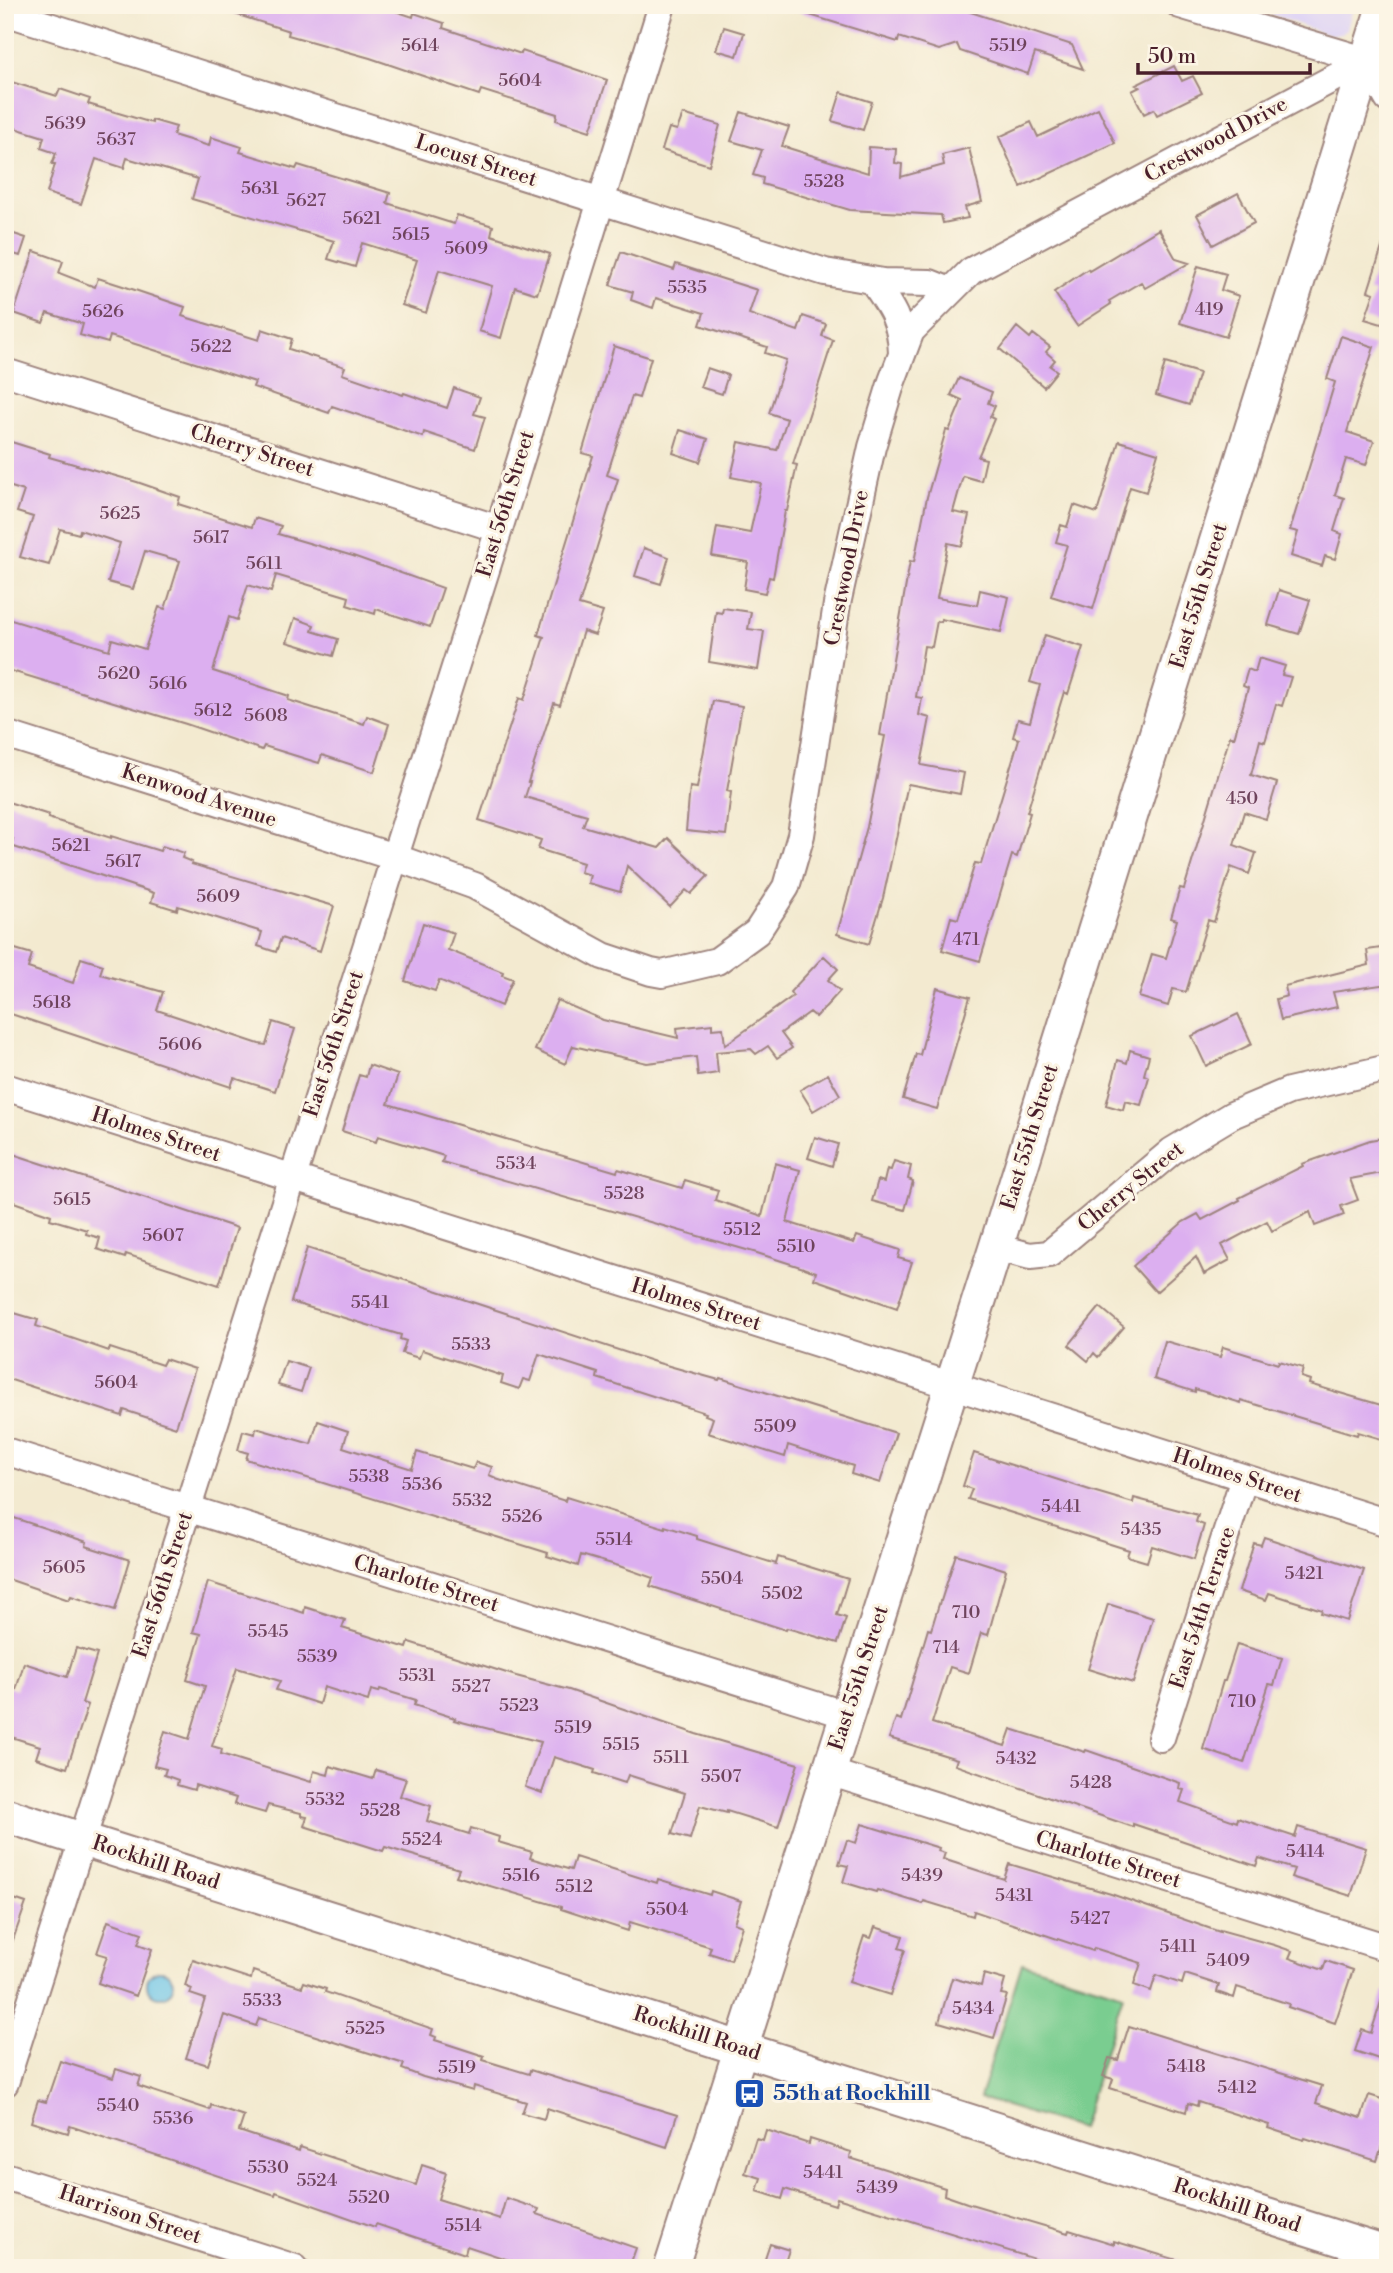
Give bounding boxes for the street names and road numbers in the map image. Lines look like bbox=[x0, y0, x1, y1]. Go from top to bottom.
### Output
street label: Crestwood Drive bbox=[1140, 91, 1292, 189]
street label: Locust Street bbox=[412, 129, 541, 193]
street label: Cherry Street bbox=[187, 419, 318, 483]
street label: East 56th Street bbox=[471, 427, 541, 581]
street label: Crestwood Drive bbox=[819, 488, 875, 648]
street label: East 55th Street bbox=[1164, 519, 1234, 672]
street label: Kenwood Avenue bbox=[118, 759, 280, 833]
street label: East 56th Street bbox=[298, 967, 370, 1120]
street label: East 55th Street bbox=[995, 1060, 1065, 1213]
street label: Holmes Street bbox=[88, 1102, 224, 1168]
street label: Cherry Street bbox=[1073, 1136, 1190, 1238]
street label: Holmes Street bbox=[628, 1273, 765, 1337]
street label: Holmes Street bbox=[1169, 1443, 1305, 1509]
street label: East 56th Street bbox=[127, 1508, 199, 1661]
street label: East 54th Terrace bbox=[1165, 1524, 1241, 1692]
street label: Charlotte Street bbox=[350, 1550, 502, 1619]
street label: East 55th Street bbox=[823, 1602, 895, 1754]
street label: Charlotte Street bbox=[1032, 1826, 1184, 1895]
street label: Rockhill Road bbox=[89, 1830, 223, 1896]
street label: Rockhill Road bbox=[630, 2001, 764, 2067]
street label: Rockhill Road bbox=[1170, 2173, 1304, 2239]
street label: Harrison Street bbox=[55, 2180, 205, 2250]

